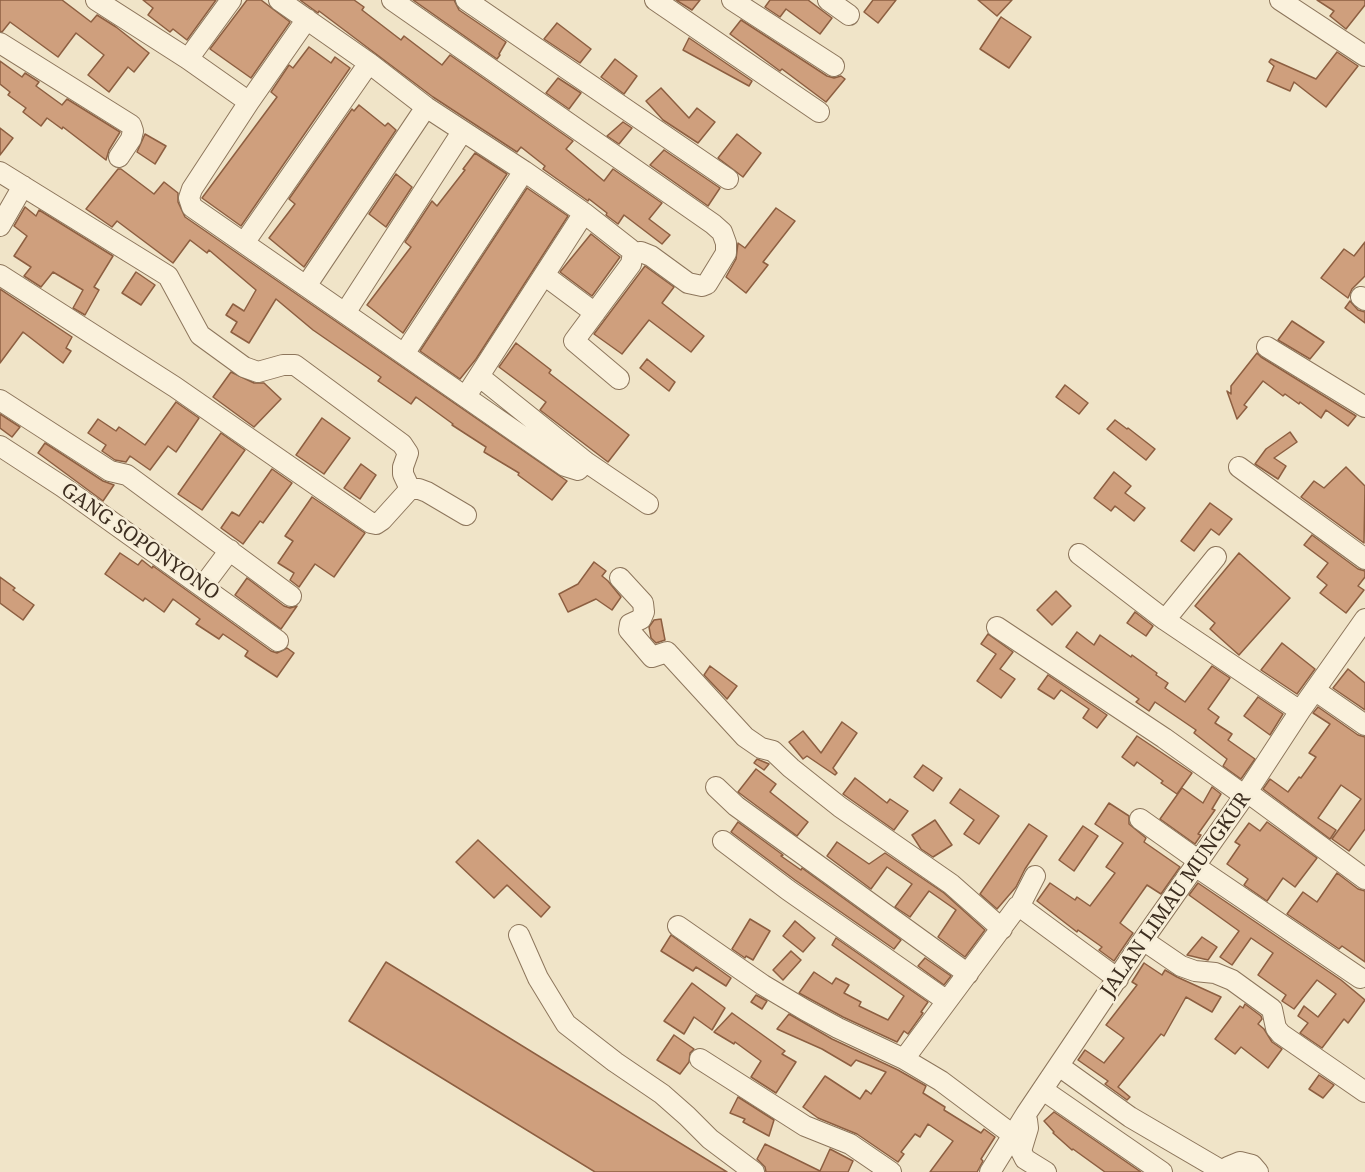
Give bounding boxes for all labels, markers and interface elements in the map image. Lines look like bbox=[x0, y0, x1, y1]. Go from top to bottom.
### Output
street label: GANG SOPONYONO bbox=[56, 478, 224, 606]
street label: JALAN LIMAU MUNGKUR bbox=[1096, 788, 1256, 1002]

